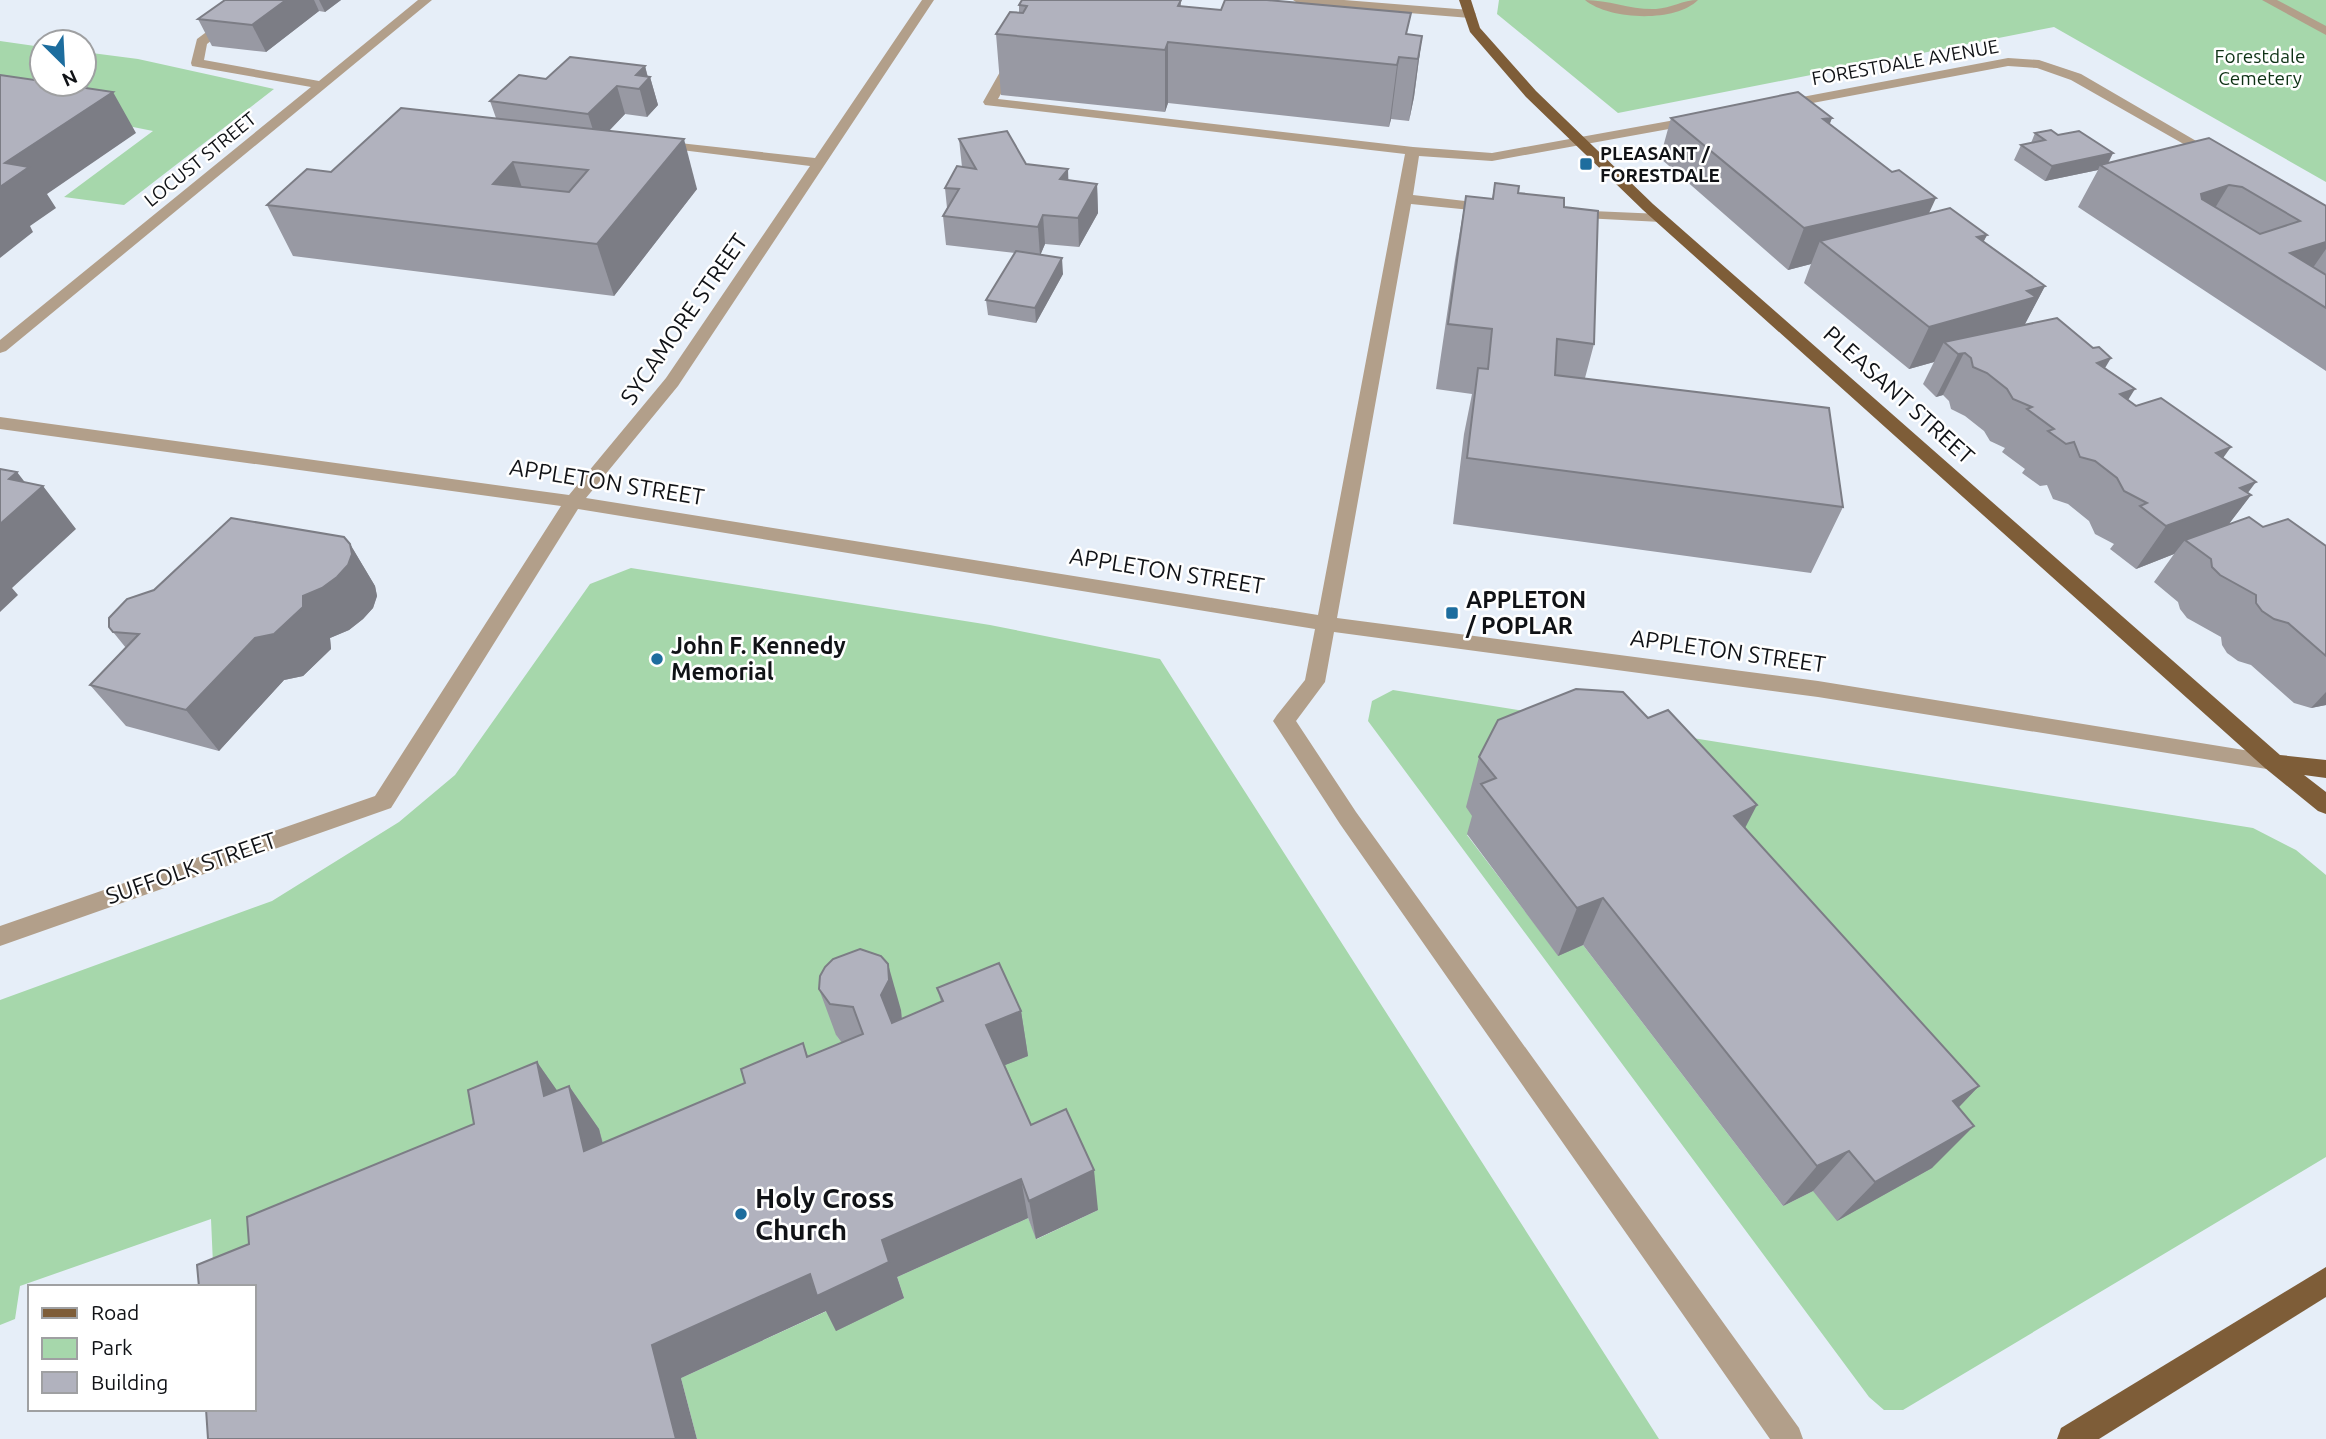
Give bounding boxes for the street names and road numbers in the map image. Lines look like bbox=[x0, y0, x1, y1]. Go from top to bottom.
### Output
street label: FORESTDALE AVENUE bbox=[1810, 35, 2000, 89]
street label: LOCUST STREET bbox=[140, 107, 261, 211]
street label: SYCAMORE STREET bbox=[615, 229, 752, 409]
street label: PLEASANT STREET bbox=[1819, 321, 1980, 469]
street label: APPLETON STREET bbox=[508, 454, 706, 509]
street label: APPLETON STREET bbox=[1068, 543, 1266, 598]
street label: APPLETON STREET bbox=[1629, 624, 1827, 677]
street label: SUFFOLK STREET bbox=[102, 827, 279, 908]

